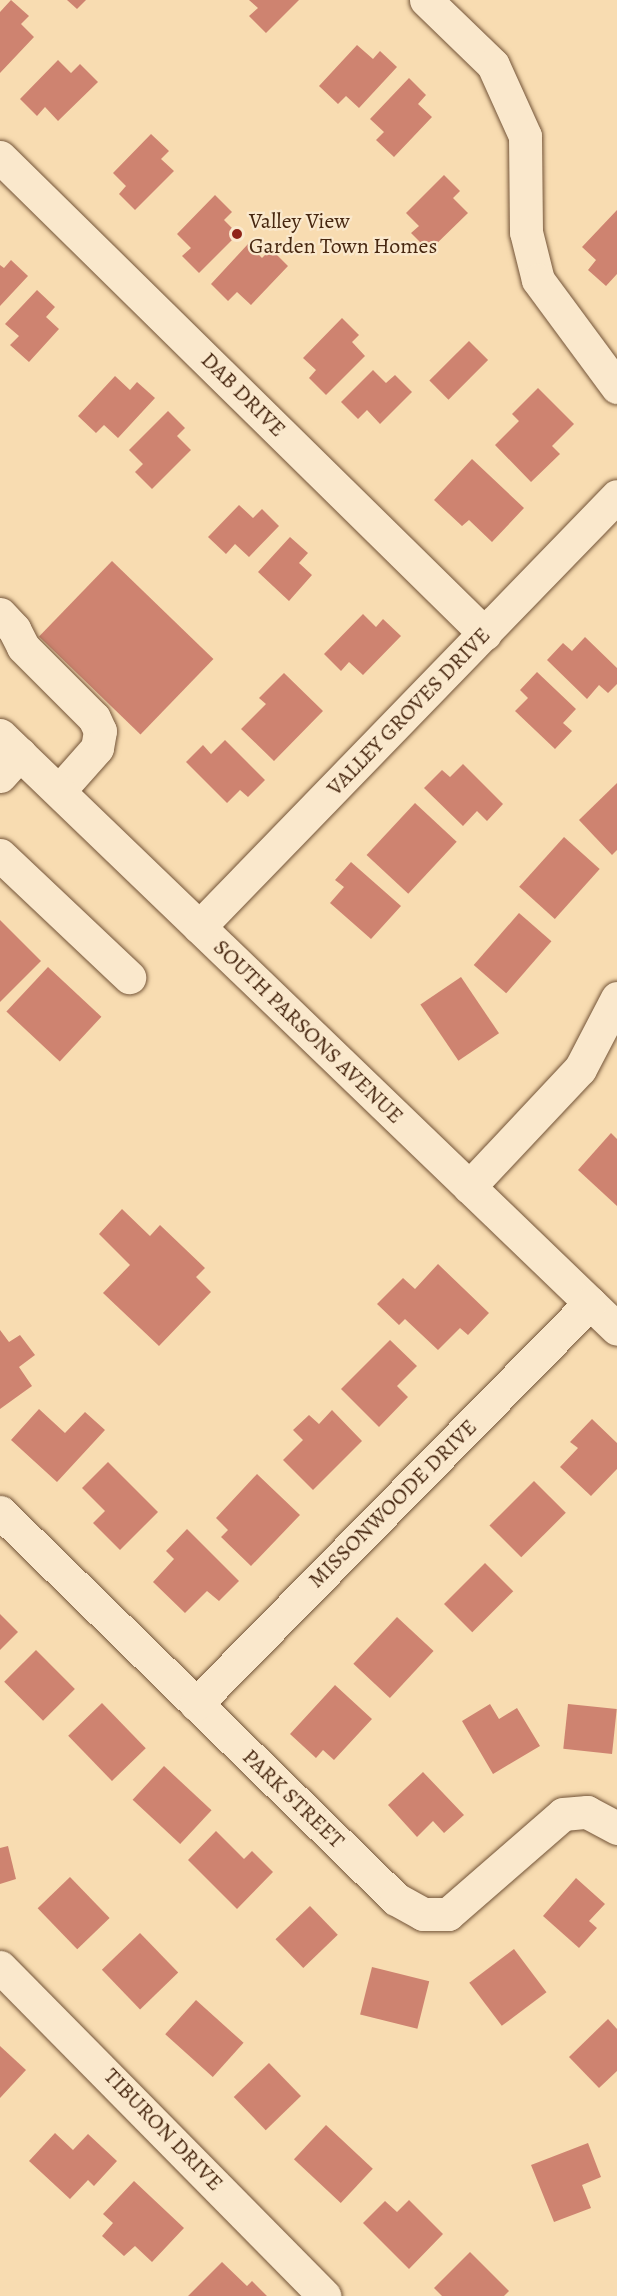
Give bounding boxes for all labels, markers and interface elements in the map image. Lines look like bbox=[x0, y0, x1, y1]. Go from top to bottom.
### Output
place label: Valley View Garden Town Homes bbox=[249, 208, 437, 260]
marker: Valley View Garden Town Homes bbox=[230, 227, 244, 241]
street label: DAB DRIVE bbox=[195, 347, 291, 443]
street label: VALLEY GROVES DRIVE bbox=[322, 622, 496, 802]
street label: SOUTH PARSONS AVENUE bbox=[208, 934, 408, 1130]
street label: MISSONWOODE DRIVE bbox=[303, 1414, 483, 1594]
street label: PARK STREET bbox=[237, 1744, 349, 1854]
street label: TIBURON DRIVE bbox=[98, 2063, 228, 2197]

